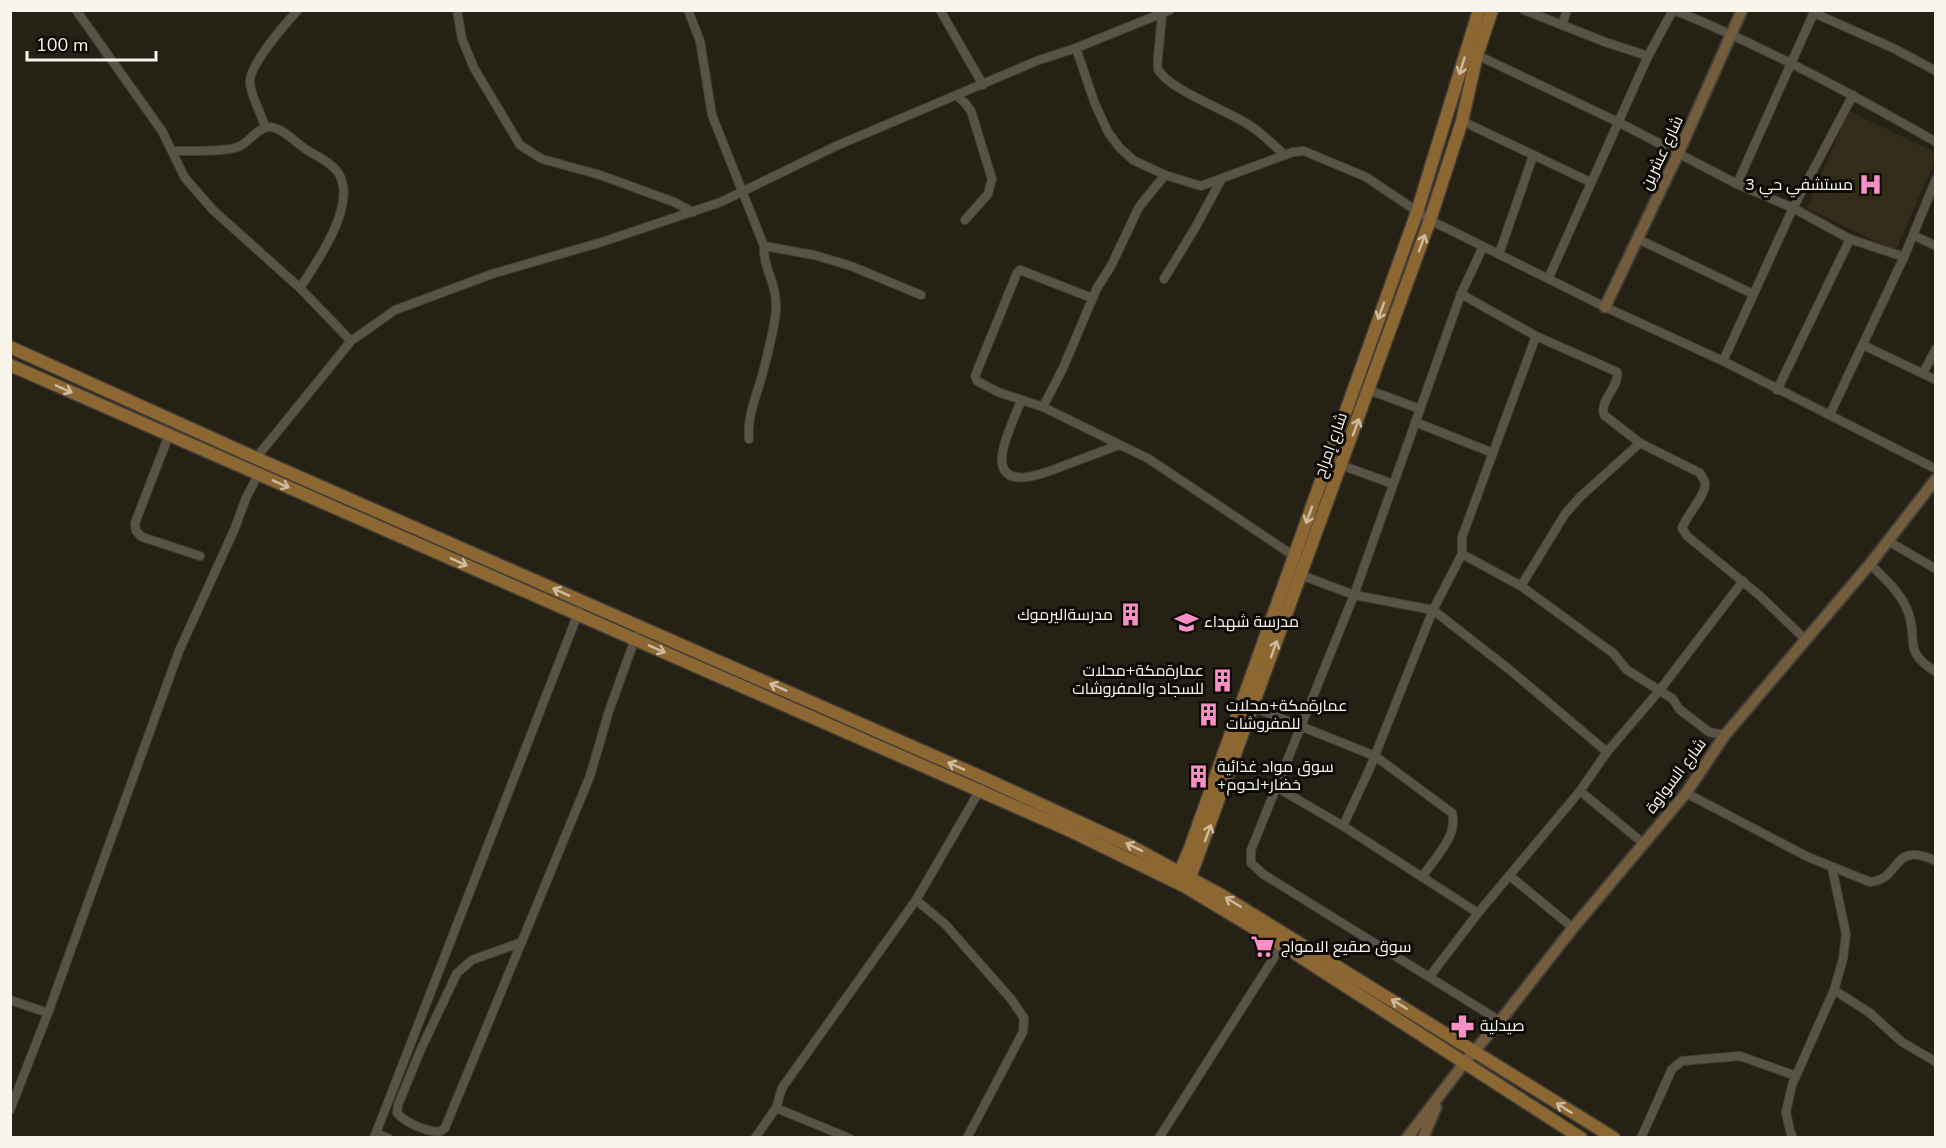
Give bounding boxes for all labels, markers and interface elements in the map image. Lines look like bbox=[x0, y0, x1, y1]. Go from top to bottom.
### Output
scale bar bbox=[27, 24, 156, 62]
text: 100 m bbox=[36, 33, 88, 57]
one-way arrow bbox=[1456, 57, 1467, 76]
street label: شارع عشرين bbox=[1635, 112, 1689, 194]
hospital icon: مستشفي حي 3 bbox=[1858, 172, 1884, 198]
place label: مستشفي حي 3 bbox=[1745, 174, 1853, 198]
one-way arrow bbox=[1417, 234, 1428, 253]
one-way arrow bbox=[1375, 302, 1386, 320]
one-way arrow bbox=[54, 384, 72, 395]
street label: شارع إمراح bbox=[1309, 409, 1353, 481]
one-way arrow bbox=[1351, 418, 1362, 436]
one-way arrow bbox=[271, 479, 289, 490]
one-way arrow bbox=[1302, 505, 1313, 524]
one-way arrow bbox=[450, 557, 468, 568]
one-way arrow bbox=[552, 586, 571, 597]
building icon: مدرسةاليرموك bbox=[1118, 602, 1144, 628]
place label: مدرسةاليرموك bbox=[1017, 604, 1113, 626]
school or university icon: مدرسة شهداء bbox=[1173, 609, 1199, 635]
place label: مدرسة شهداء bbox=[1204, 611, 1299, 633]
one-way arrow bbox=[1270, 640, 1281, 659]
one-way arrow bbox=[648, 644, 666, 655]
place label: عمارةمكة+محلات للسجاد والمفروشات bbox=[1072, 660, 1204, 700]
building icon: عمارةمكة+محلات للسجاد والمفروشات bbox=[1209, 667, 1235, 693]
one-way arrow bbox=[769, 681, 787, 693]
place label: عمارةمكة+محلات للمفروشات bbox=[1226, 695, 1348, 735]
building icon: عمارةمكة+محلات للمفروشات bbox=[1195, 702, 1221, 728]
street label: شارع السواوة bbox=[1640, 734, 1712, 818]
place label: سوق مواد غذائية +خضار+لحوم bbox=[1217, 756, 1334, 796]
one-way arrow bbox=[948, 760, 966, 771]
building icon: سوق مواد غذائية +خضار+لحوم bbox=[1186, 763, 1212, 789]
one-way arrow bbox=[1203, 824, 1214, 842]
one-way arrow bbox=[1125, 841, 1143, 852]
one-way arrow bbox=[1224, 896, 1241, 909]
supermarket icon: سوق صقيع الامواج bbox=[1250, 934, 1276, 960]
place label: سوق صقيع الامواج bbox=[1281, 936, 1411, 958]
one-way arrow bbox=[1390, 998, 1407, 1011]
pharmacy icon: صيدلية bbox=[1449, 1013, 1475, 1039]
place label: صيدلية bbox=[1480, 1015, 1525, 1037]
one-way arrow bbox=[1556, 1101, 1573, 1113]

